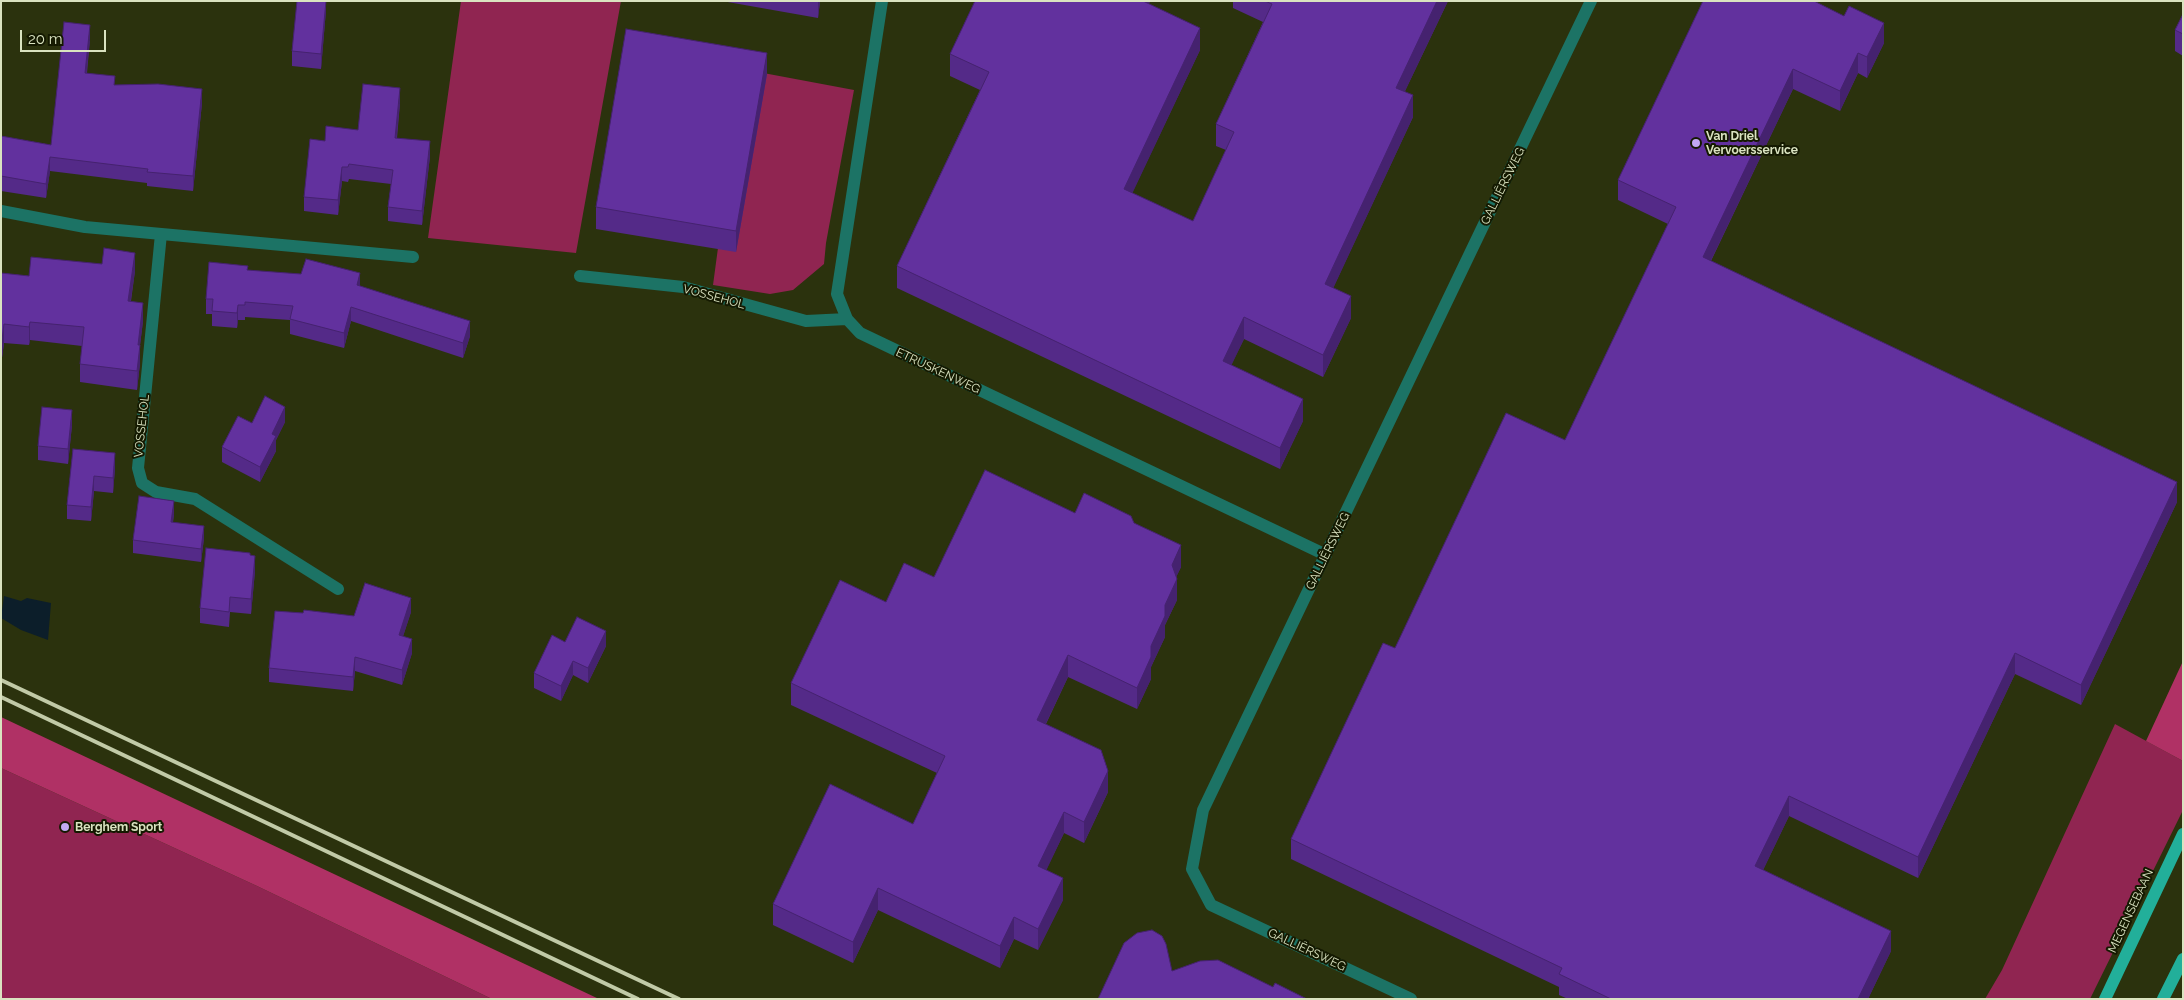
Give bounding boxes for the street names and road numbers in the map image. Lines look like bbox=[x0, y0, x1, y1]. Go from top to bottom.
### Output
street label: GALLIËRSWEG bbox=[1478, 145, 1528, 227]
street label: VOSSEHOL bbox=[681, 282, 747, 312]
street label: ETRUSKENWEG bbox=[894, 345, 982, 397]
street label: VOSSEHOL bbox=[132, 394, 152, 458]
street label: GALLIËRSWEG bbox=[1303, 510, 1353, 592]
street label: MEGENSEBAAN bbox=[2105, 867, 2157, 955]
street label: GALLIËRSWEG bbox=[1266, 926, 1348, 974]

